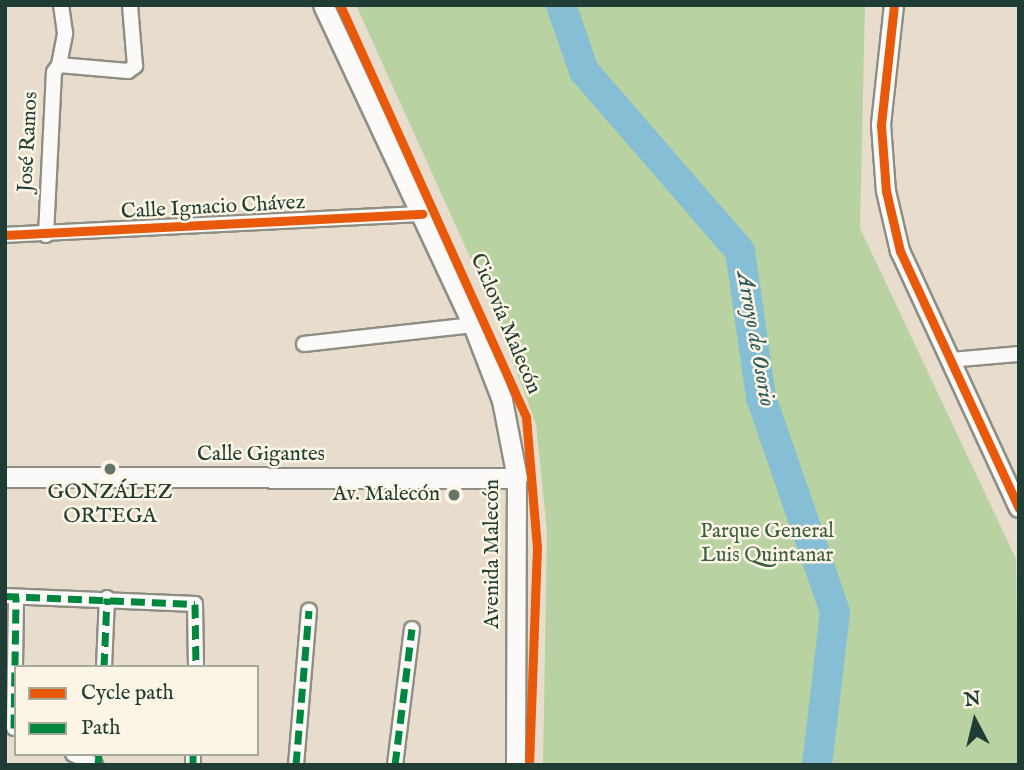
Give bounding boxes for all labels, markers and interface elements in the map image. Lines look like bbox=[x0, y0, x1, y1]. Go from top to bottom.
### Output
street label: José Ramos bbox=[14, 91, 44, 193]
street label: Calle Ignacio Chávez bbox=[120, 191, 306, 225]
street label: Ciclovía Malecón bbox=[464, 250, 546, 398]
water label: Arroyo de Osorio bbox=[730, 269, 780, 409]
street label: Calle Gigantes bbox=[197, 442, 325, 468]
marker: GONZÁLEZ ORTEGA bbox=[102, 461, 118, 477]
street label: Avenida Malecón bbox=[480, 479, 506, 629]
place label: GONZÁLEZ ORTEGA bbox=[47, 480, 173, 530]
place label: Av. Malecón bbox=[333, 482, 440, 508]
marker: Av. Malecón bbox=[446, 487, 462, 503]
park label: Parque General Luis Quintanar bbox=[700, 519, 834, 569]
legend bbox=[14, 665, 259, 756]
text: Cycle path bbox=[81, 680, 174, 707]
north arrow bbox=[940, 686, 1010, 756]
text: N bbox=[963, 687, 982, 713]
text: Path bbox=[81, 715, 120, 742]

